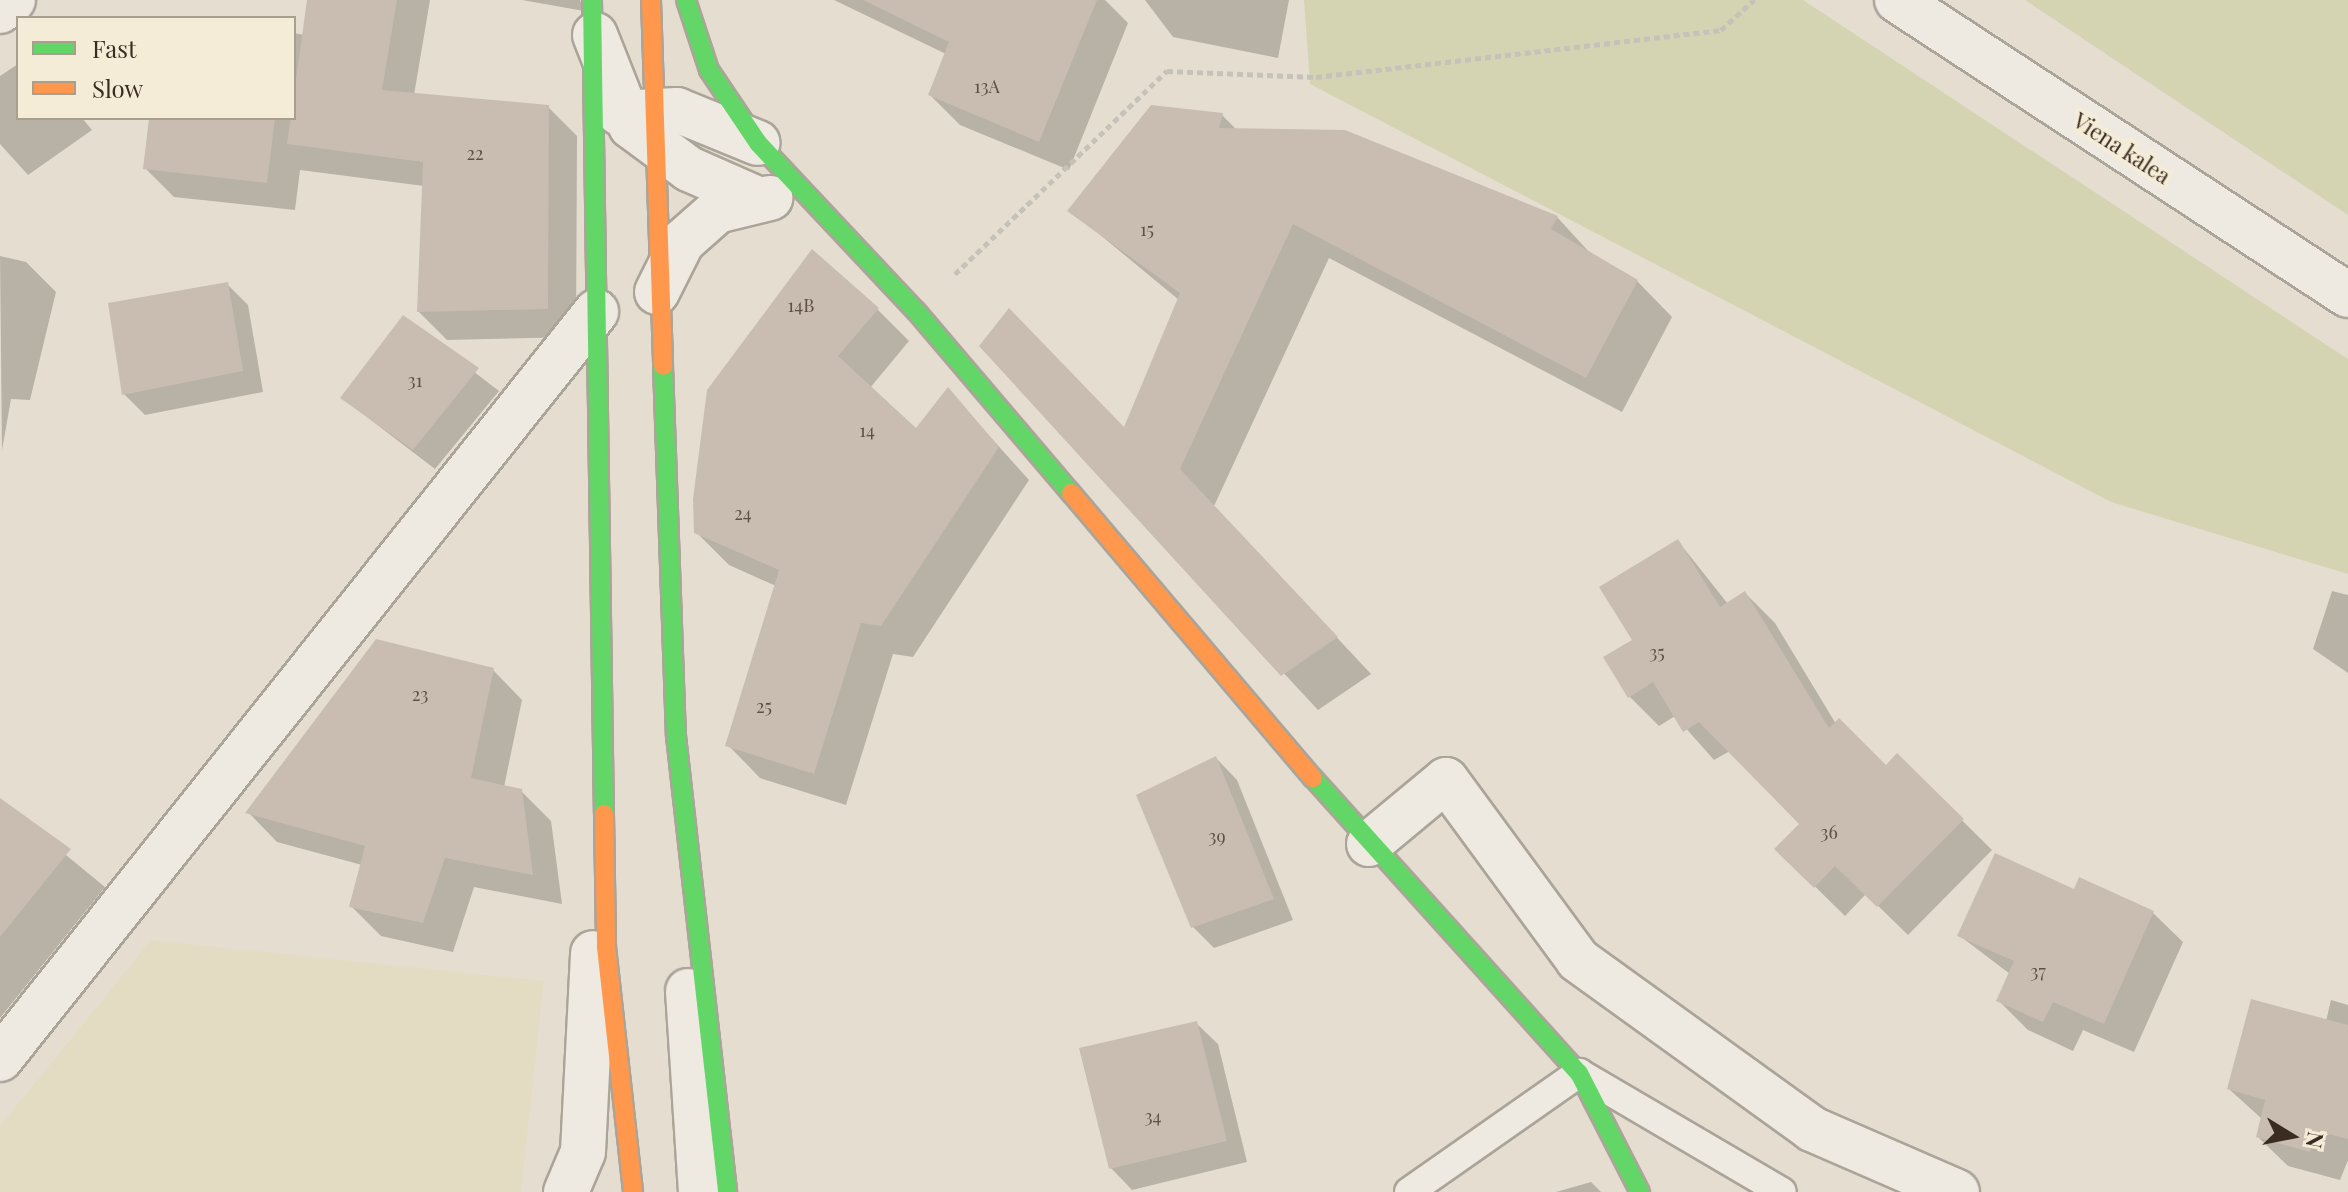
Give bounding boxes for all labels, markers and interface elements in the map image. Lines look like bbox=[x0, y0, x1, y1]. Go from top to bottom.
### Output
legend bbox=[16, 16, 296, 120]
text: Fast bbox=[92, 32, 137, 64]
text: Slow bbox=[92, 72, 143, 104]
house number: 13A bbox=[974, 75, 1000, 97]
street label: Viena kalea bbox=[2068, 107, 2176, 189]
house number: 22 bbox=[466, 142, 484, 164]
house number: 15 bbox=[1140, 218, 1154, 240]
house number: 14B bbox=[788, 294, 814, 316]
house number: 31 bbox=[408, 369, 422, 391]
house number: 14 bbox=[859, 419, 875, 441]
house number: 24 bbox=[734, 502, 752, 524]
house number: 35 bbox=[1649, 641, 1665, 663]
house number: 23 bbox=[412, 683, 428, 705]
house number: 25 bbox=[756, 695, 772, 717]
house number: 36 bbox=[1820, 821, 1838, 843]
house number: 39 bbox=[1208, 825, 1226, 847]
house number: 37 bbox=[2030, 960, 2046, 982]
north arrow bbox=[2252, 1096, 2332, 1176]
house number: 34 bbox=[1144, 1105, 1162, 1127]
text: N bbox=[2299, 1130, 2332, 1151]

